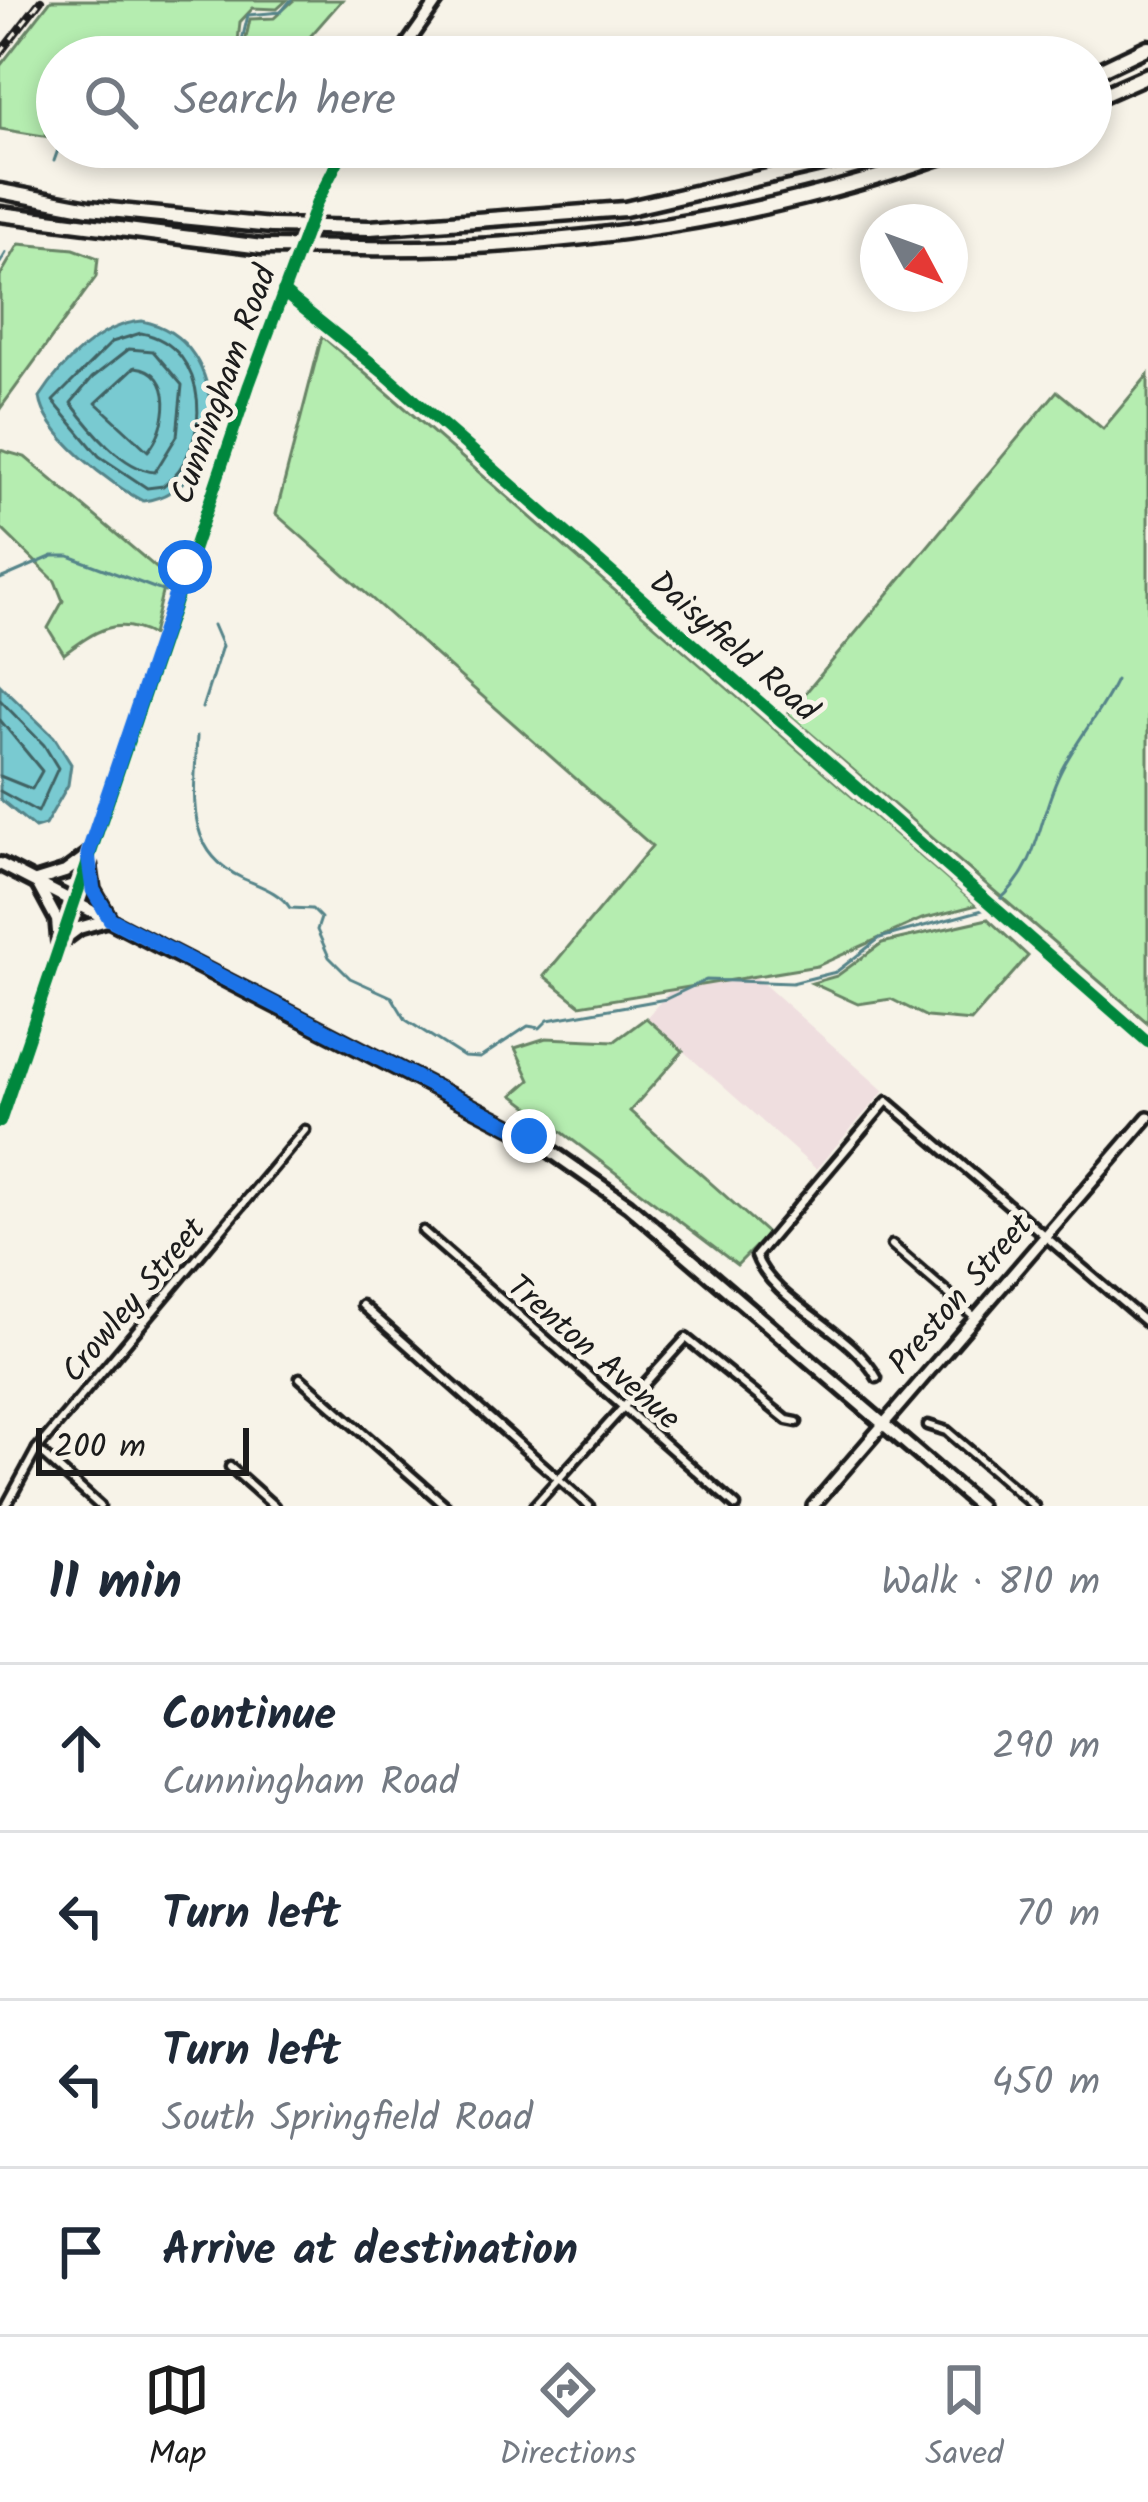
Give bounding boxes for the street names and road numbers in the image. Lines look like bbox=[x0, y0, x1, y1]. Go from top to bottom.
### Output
street label: Cunningham Road bbox=[158, 257, 294, 512]
street label: Daisyfield Road bbox=[636, 559, 831, 738]
street label: Preston Street bbox=[876, 1202, 1048, 1388]
street label: Crowley Street bbox=[49, 1205, 221, 1396]
street label: Trenton Avenue bbox=[494, 1263, 692, 1445]

